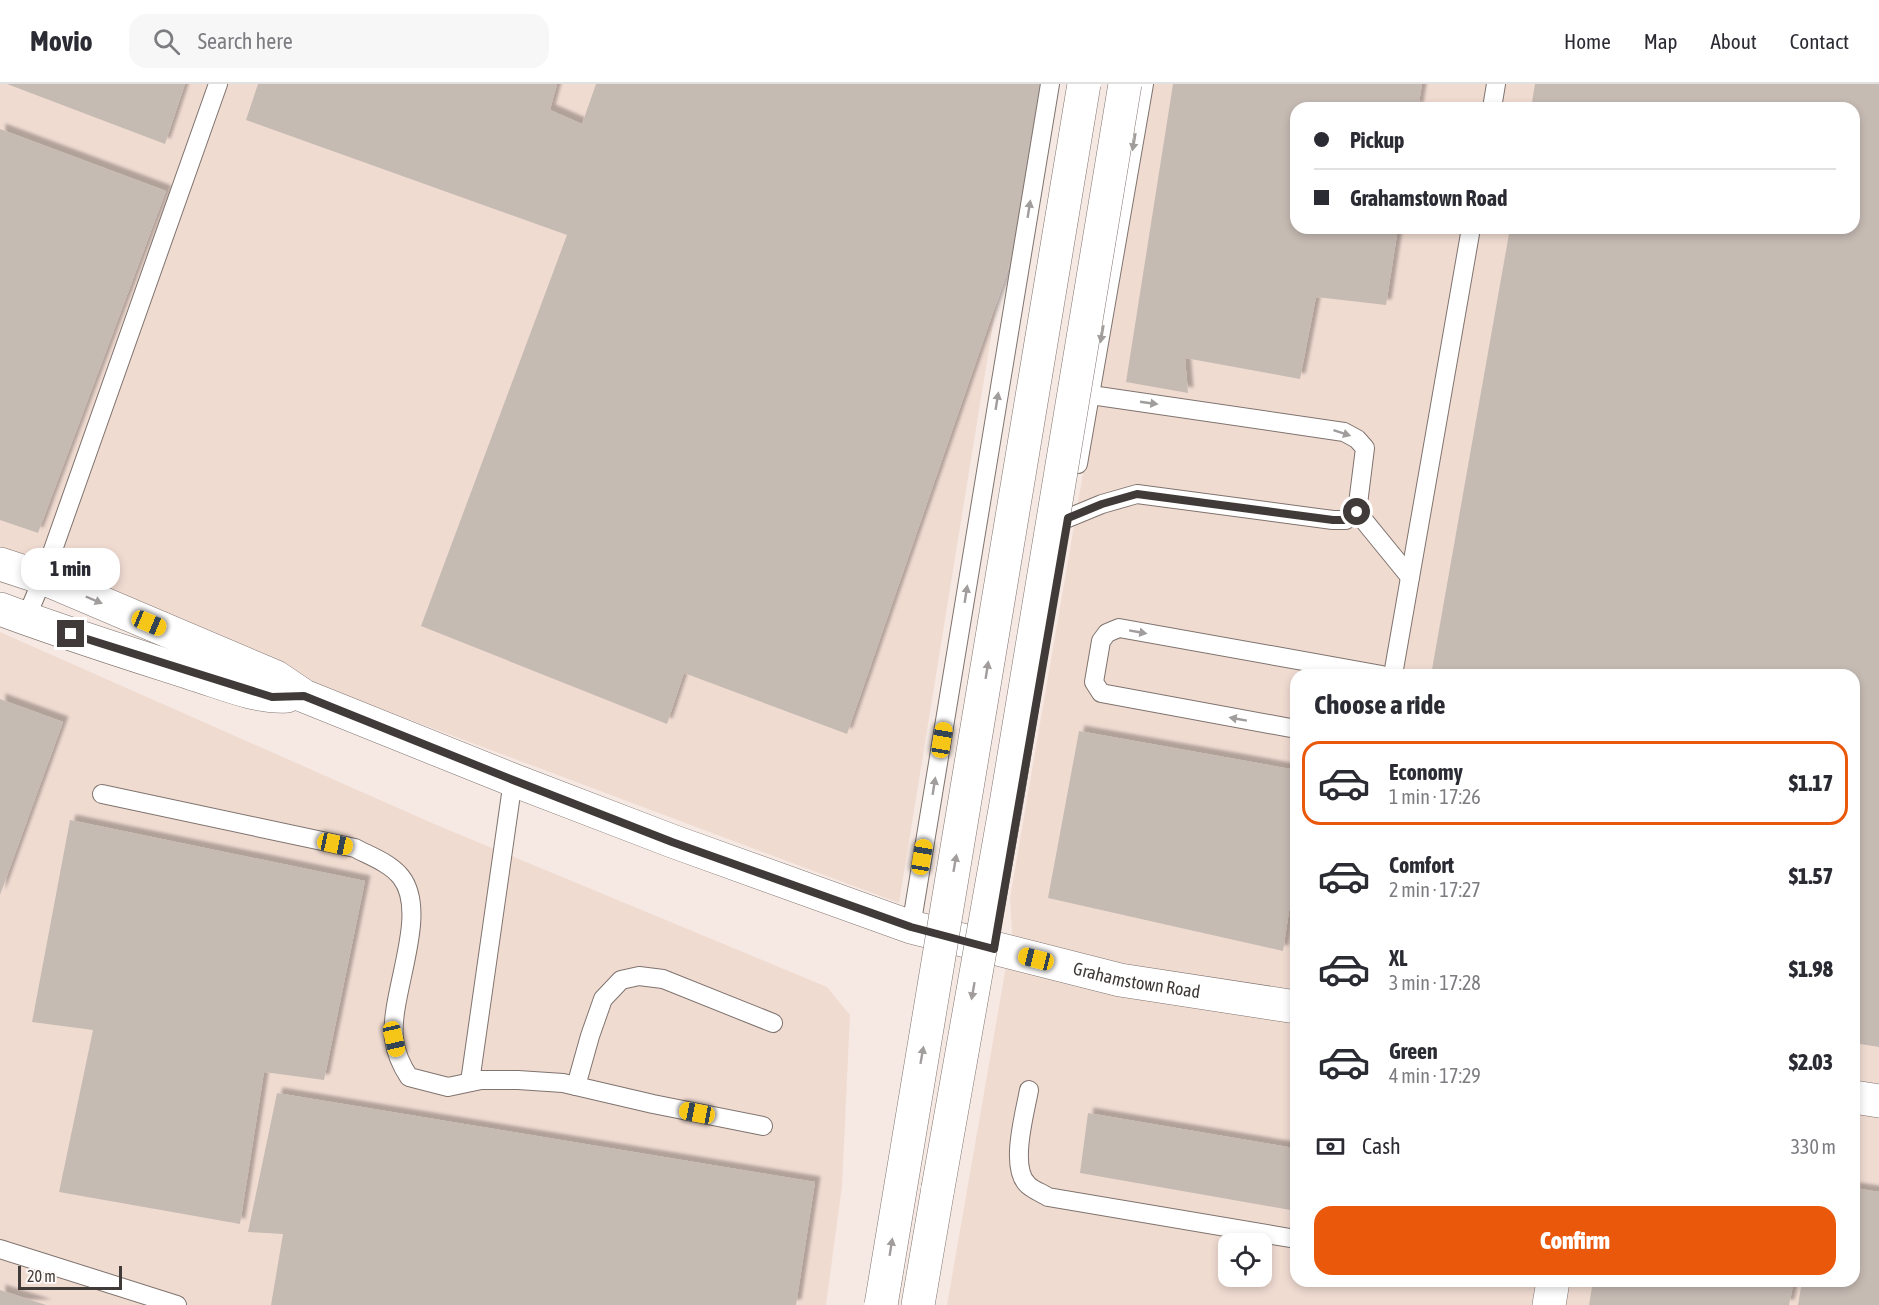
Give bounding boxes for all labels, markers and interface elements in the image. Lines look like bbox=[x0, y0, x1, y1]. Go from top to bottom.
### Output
search box bbox=[129, 14, 549, 68]
text: Movio bbox=[30, 25, 93, 57]
icon: search bbox=[150, 25, 183, 58]
text: Search here bbox=[198, 28, 293, 54]
text: Home bbox=[1564, 29, 1611, 53]
text: Map bbox=[1644, 29, 1678, 53]
text: About bbox=[1711, 29, 1757, 53]
text: Contact bbox=[1790, 29, 1849, 53]
text: Pickup bbox=[1350, 127, 1405, 153]
one-way arrow bbox=[1130, 132, 1139, 151]
text: Grahamstown Road bbox=[1350, 185, 1508, 211]
one-way arrow bbox=[1025, 199, 1034, 218]
one-way arrow bbox=[1097, 325, 1106, 344]
one-way arrow bbox=[993, 392, 1002, 411]
one-way arrow bbox=[1140, 399, 1159, 408]
one-way arrow bbox=[1333, 429, 1351, 438]
route start bbox=[1343, 498, 1370, 525]
callout: 1 min bbox=[22, 547, 121, 589]
text: 1 min bbox=[50, 557, 91, 580]
one-way arrow bbox=[961, 584, 970, 603]
one-way arrow bbox=[85, 595, 103, 605]
car bbox=[129, 608, 169, 638]
route end bbox=[57, 620, 84, 647]
one-way arrow bbox=[1129, 627, 1148, 636]
one-way arrow bbox=[983, 661, 992, 680]
text: Choose a ride bbox=[1314, 689, 1446, 720]
one-way arrow bbox=[1229, 714, 1248, 723]
car bbox=[930, 721, 954, 759]
icon: car bbox=[1317, 756, 1371, 810]
text: Economy bbox=[1389, 759, 1463, 785]
text: $1.17 bbox=[1789, 770, 1833, 796]
one-way arrow bbox=[930, 777, 939, 796]
text: 1 min · 17:26 bbox=[1389, 785, 1481, 808]
car bbox=[316, 831, 354, 857]
car bbox=[910, 838, 934, 876]
icon: car bbox=[1317, 849, 1371, 903]
text: Comfort bbox=[1389, 852, 1454, 878]
one-way arrow bbox=[951, 853, 960, 872]
text: $1.57 bbox=[1789, 863, 1833, 889]
text: 2 min · 17:27 bbox=[1389, 878, 1481, 901]
icon: car bbox=[1317, 942, 1371, 996]
text: XL bbox=[1389, 945, 1407, 971]
car bbox=[1016, 946, 1056, 972]
text: $1.98 bbox=[1789, 956, 1833, 982]
street label: Grahamstown Road bbox=[1071, 958, 1202, 1002]
text: 3 min · 17:28 bbox=[1389, 971, 1481, 994]
one-way arrow bbox=[968, 982, 977, 1001]
car bbox=[381, 1019, 407, 1059]
icon: car bbox=[1317, 1035, 1371, 1089]
text: Green bbox=[1389, 1038, 1438, 1064]
one-way arrow bbox=[918, 1045, 927, 1064]
text: $2.03 bbox=[1789, 1049, 1833, 1075]
text: 4 min · 17:29 bbox=[1389, 1064, 1481, 1087]
car bbox=[678, 1101, 716, 1125]
icon: cash bbox=[1314, 1130, 1347, 1163]
text: Cash bbox=[1362, 1133, 1401, 1159]
text: 330 m bbox=[1791, 1135, 1836, 1158]
button: Confirm bbox=[1314, 1206, 1836, 1275]
map controls bbox=[1218, 1233, 1272, 1287]
button: locate bbox=[1218, 1233, 1272, 1287]
one-way arrow bbox=[886, 1238, 895, 1257]
scale bar bbox=[18, 1263, 122, 1290]
text: 20 m bbox=[27, 1267, 56, 1285]

